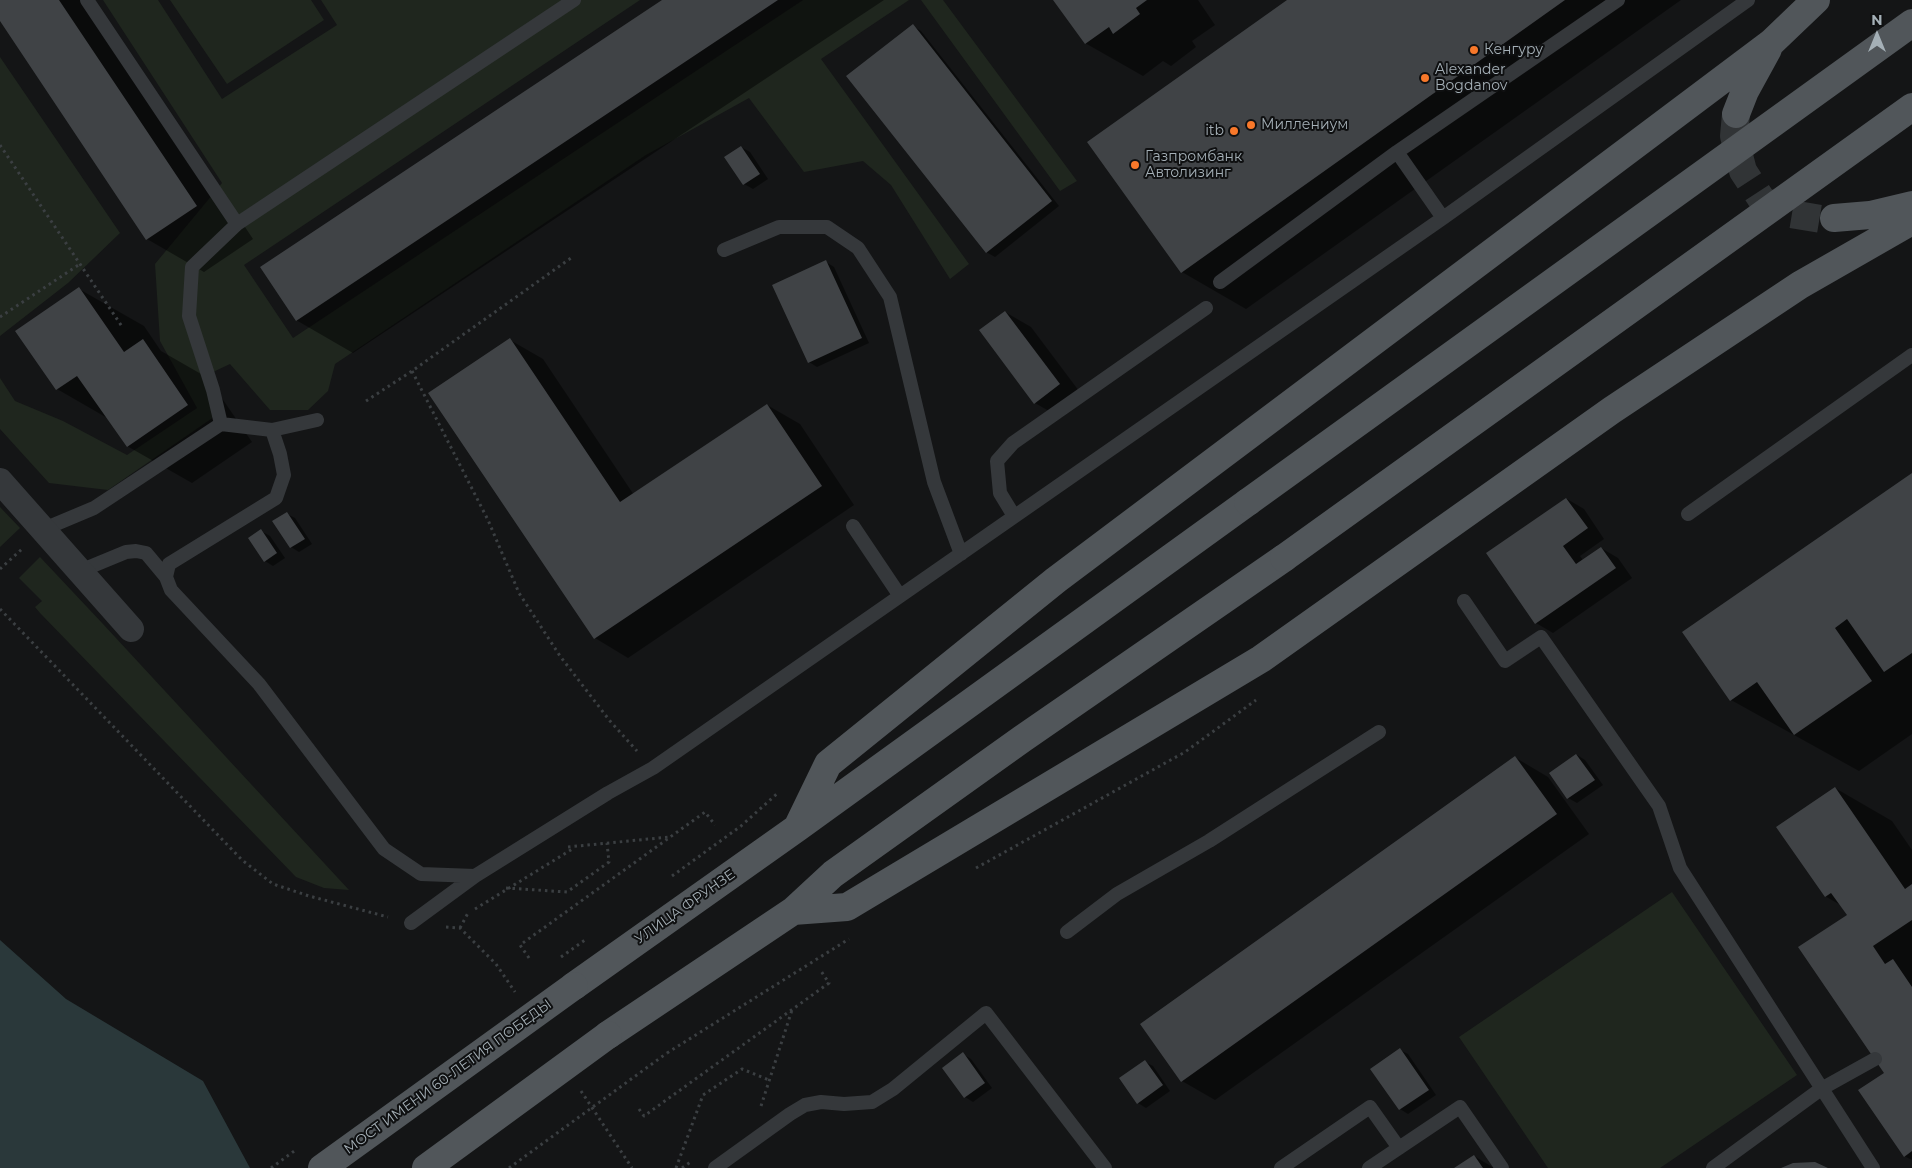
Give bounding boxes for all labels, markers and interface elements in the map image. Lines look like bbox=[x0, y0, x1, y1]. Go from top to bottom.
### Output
north arrow bbox=[1852, 10, 1902, 60]
text: N bbox=[1871, 11, 1883, 29]
place label: Кенгуру bbox=[1484, 42, 1543, 58]
marker: Кенгуру bbox=[1468, 44, 1480, 56]
place label: Alexander Bogdanov bbox=[1435, 62, 1507, 94]
marker: Alexander Bogdanov bbox=[1419, 72, 1431, 84]
place label: Миллениум bbox=[1261, 117, 1348, 133]
marker: Миллениум bbox=[1245, 119, 1257, 131]
place label: itb bbox=[1205, 123, 1224, 139]
marker: itb bbox=[1228, 125, 1240, 137]
place label: Газпромбанк Автолизинг bbox=[1145, 149, 1242, 182]
marker: Газпромбанк Автолизинг bbox=[1129, 159, 1141, 171]
street label: УЛИЦА ФРУНЗЕ bbox=[632, 866, 738, 948]
street label: МОСТ ИМЕНИ 60-ЛЕТИЯ ПОБЕДЫ bbox=[341, 996, 555, 1158]

